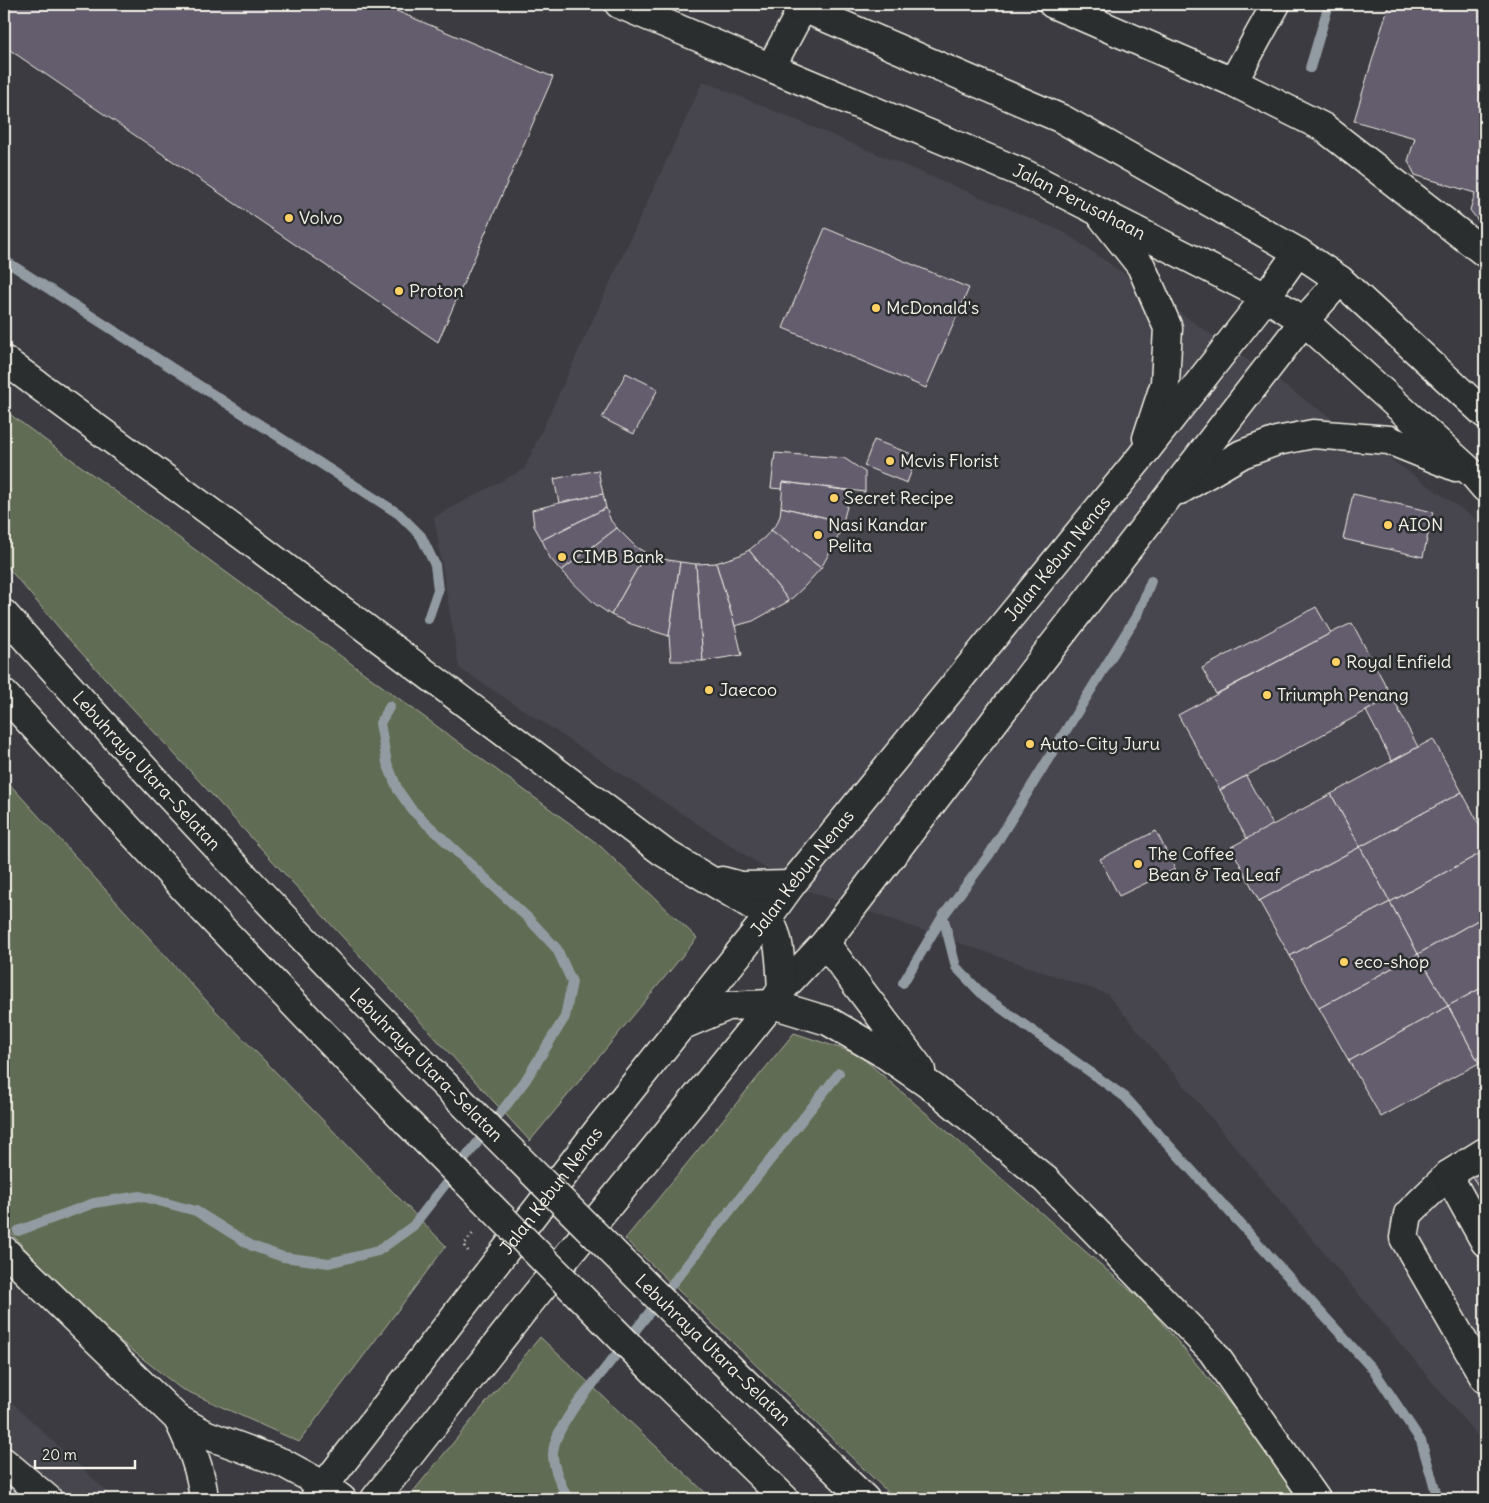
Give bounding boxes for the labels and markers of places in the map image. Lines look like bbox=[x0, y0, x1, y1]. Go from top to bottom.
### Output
place label: Volvo bbox=[299, 206, 343, 229]
marker: Volvo bbox=[283, 212, 295, 224]
place label: Proton bbox=[409, 279, 464, 302]
marker: Proton bbox=[393, 285, 405, 297]
place label: McDonald's bbox=[886, 296, 979, 319]
marker: McDonald's bbox=[870, 302, 882, 314]
place label: Mcvis Florist bbox=[900, 449, 999, 472]
marker: Mcvis Florist bbox=[884, 455, 896, 467]
place label: Secret Recipe bbox=[844, 486, 954, 509]
marker: Secret Recipe bbox=[828, 492, 840, 504]
place label: Nasi Kandar Pelita bbox=[828, 513, 928, 557]
place label: AION bbox=[1398, 513, 1443, 536]
marker: AION bbox=[1382, 519, 1394, 531]
marker: Nasi Kandar Pelita bbox=[812, 529, 824, 541]
place label: CIMB Bank bbox=[572, 545, 664, 568]
marker: CIMB Bank bbox=[556, 551, 568, 563]
place label: Royal Enfield bbox=[1346, 650, 1452, 673]
marker: Royal Enfield bbox=[1330, 656, 1342, 668]
place label: Jaecoo bbox=[719, 678, 777, 701]
place label: Triumph Penang bbox=[1277, 683, 1409, 706]
marker: Jaecoo bbox=[703, 684, 715, 696]
marker: Triumph Penang bbox=[1261, 689, 1273, 701]
place label: Auto-City Juru bbox=[1040, 732, 1160, 755]
marker: Auto-City Juru bbox=[1024, 738, 1036, 750]
place label: The Coffee Bean & Tea Leaf bbox=[1148, 842, 1281, 886]
marker: The Coffee Bean & Tea Leaf bbox=[1132, 858, 1144, 870]
place label: eco-shop bbox=[1354, 950, 1429, 973]
marker: eco-shop bbox=[1338, 956, 1350, 968]

